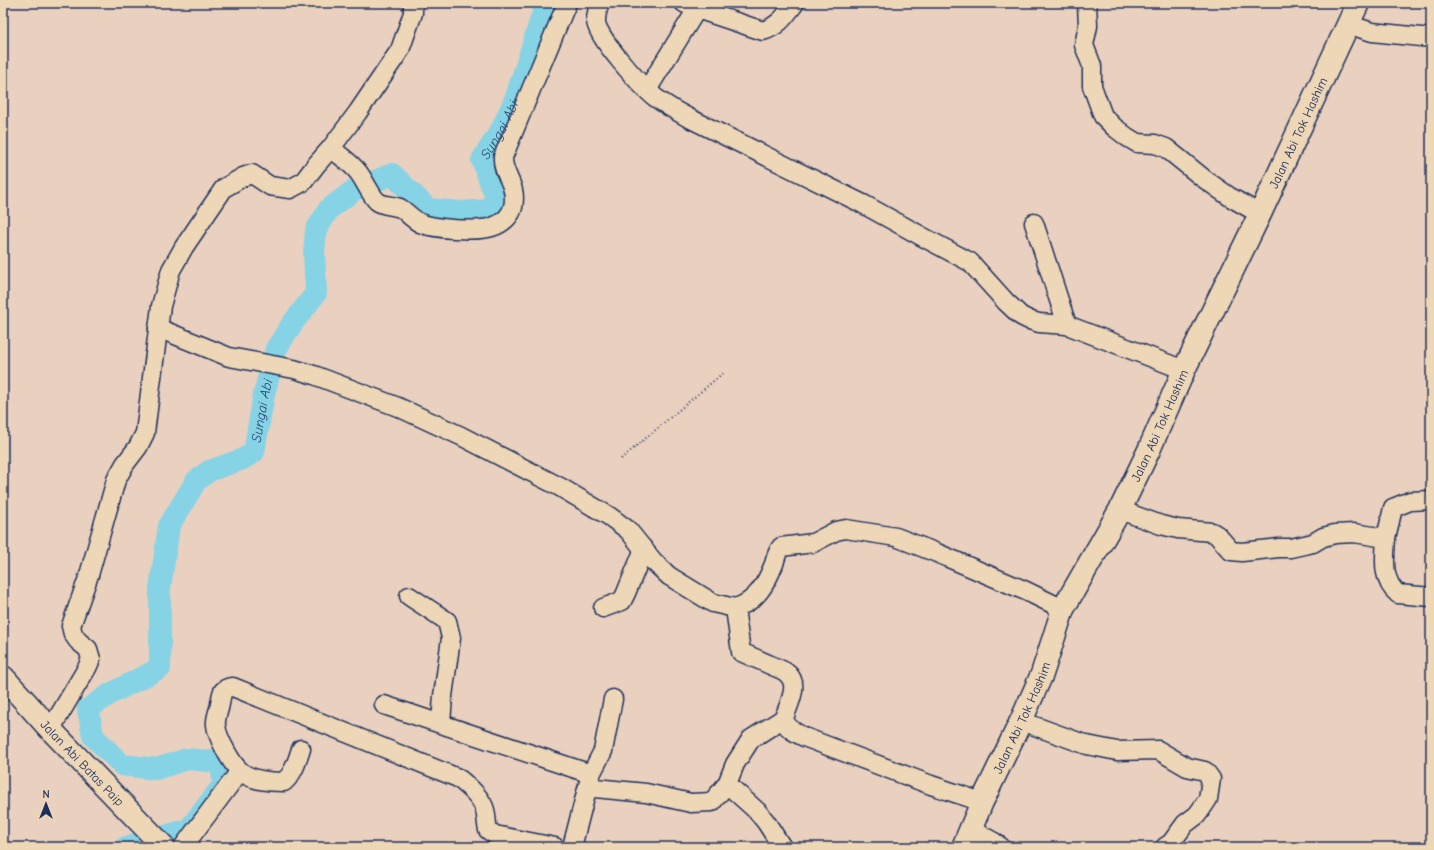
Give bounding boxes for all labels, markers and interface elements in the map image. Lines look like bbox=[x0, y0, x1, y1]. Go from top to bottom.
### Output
street label: Jalan Abi Tok Hashim bbox=[1266, 75, 1331, 191]
water label: Sungai Abi bbox=[477, 97, 523, 162]
street label: Jalan Abi Tok Hashim bbox=[1128, 367, 1191, 484]
water label: Sungai Abi bbox=[248, 376, 277, 444]
street label: Jalan Abi Tok Hashim bbox=[990, 660, 1053, 776]
street label: Jalan Abi Batas Paip bbox=[37, 717, 127, 809]
north arrow bbox=[26, 784, 66, 824]
text: N bbox=[42, 788, 50, 801]

